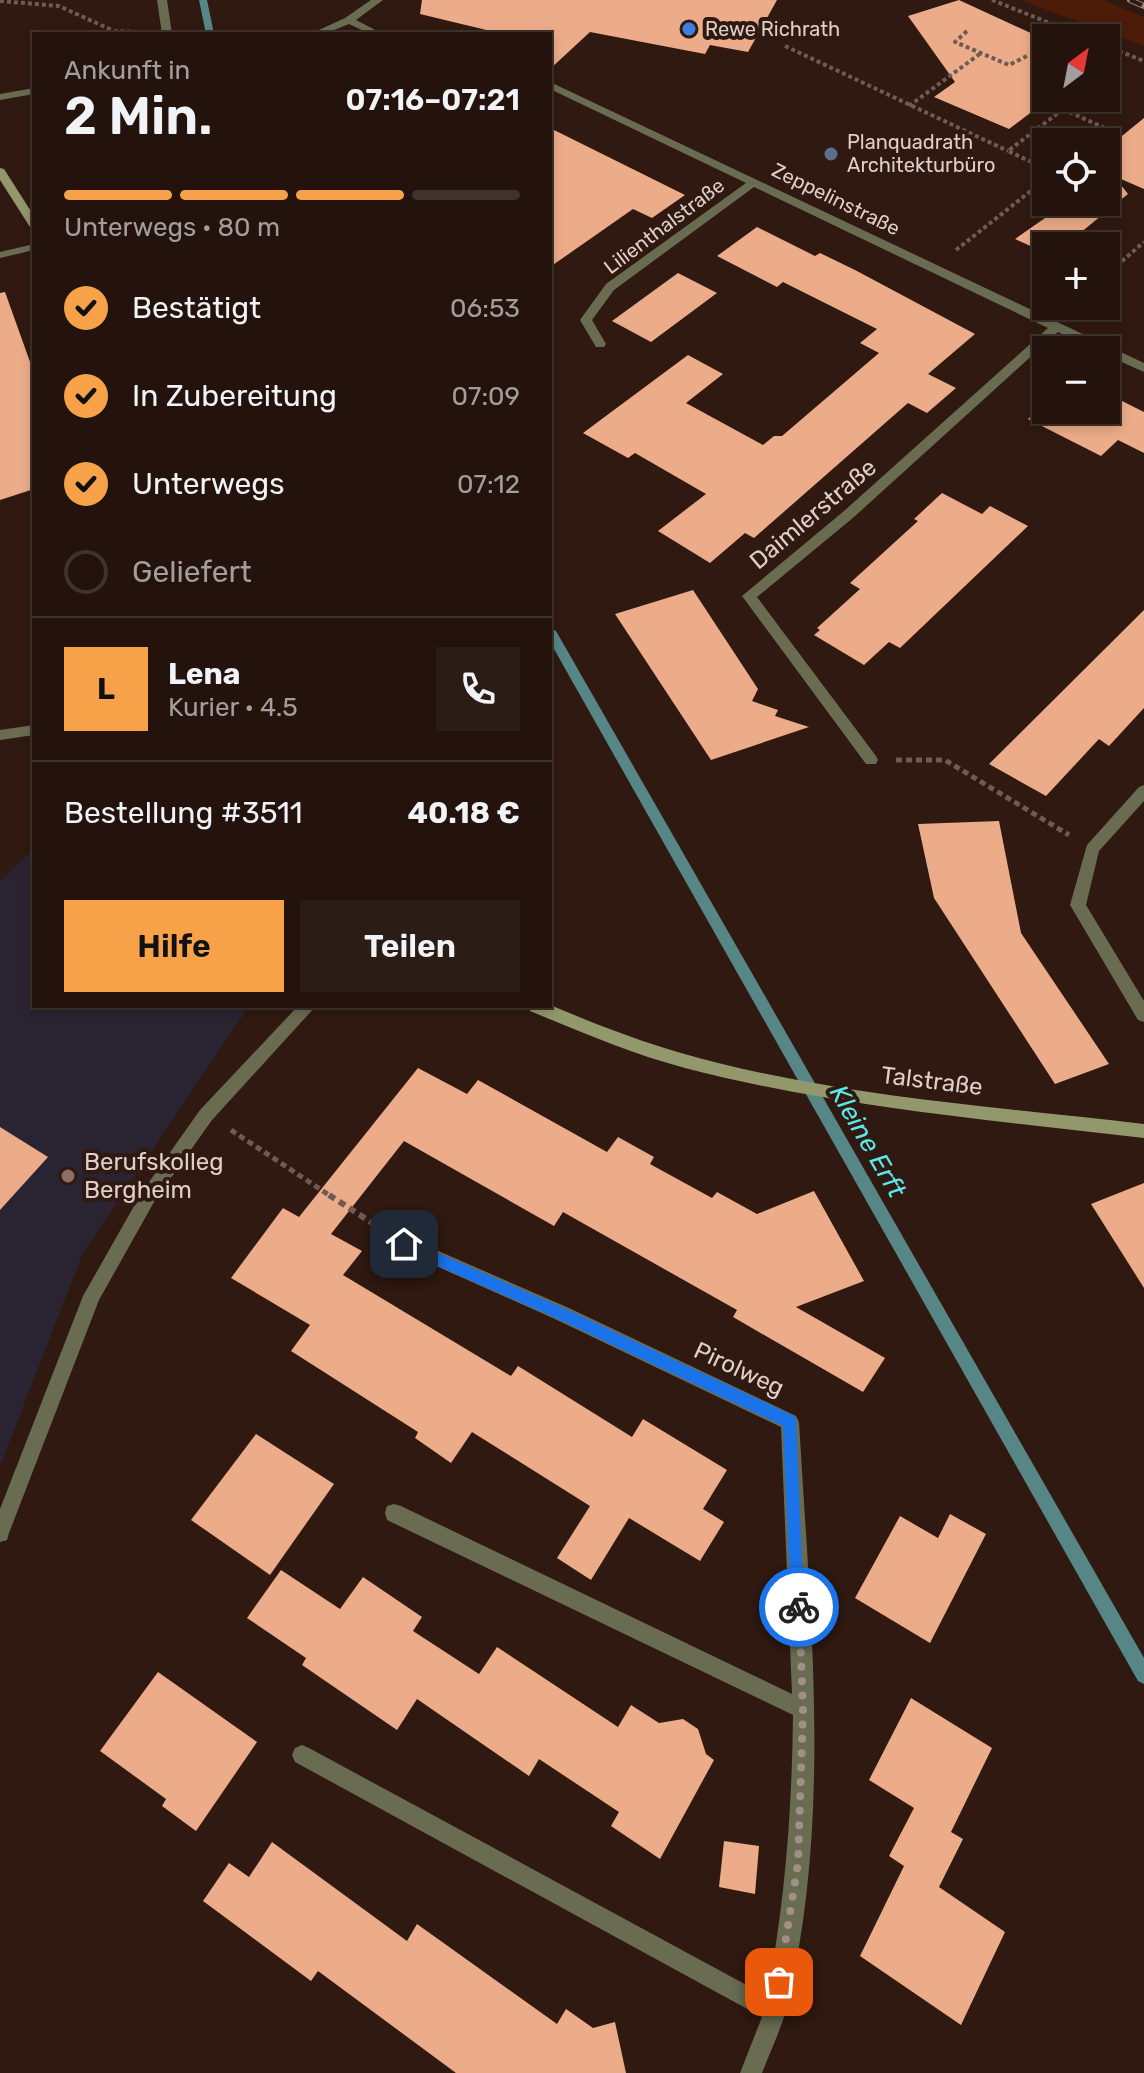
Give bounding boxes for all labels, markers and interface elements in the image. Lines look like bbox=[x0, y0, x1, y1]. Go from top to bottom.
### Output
place label: Rewe Richrath bbox=[705, 17, 840, 41]
marker: Rewe Richrath bbox=[680, 20, 698, 38]
north arrow bbox=[1032, 24, 1120, 112]
map controls bbox=[1032, 24, 1120, 424]
text: Ankunft in bbox=[64, 55, 190, 86]
text: 07:16–07:21 bbox=[345, 82, 520, 118]
text: 2 Min. bbox=[64, 85, 213, 147]
button: locate bbox=[1032, 128, 1120, 216]
place label: Planquadrath Architekturbüro bbox=[847, 130, 996, 177]
marker: Planquadrath Architekturbüro bbox=[822, 145, 840, 163]
street label: Zeppelinstraße bbox=[768, 158, 904, 240]
street label: Lilienthalstraße bbox=[599, 173, 729, 279]
text: Unterwegs · 80 m bbox=[64, 212, 280, 243]
button: + bbox=[1032, 232, 1120, 320]
icon: check bbox=[64, 286, 108, 330]
text: Bestätigt bbox=[132, 290, 261, 326]
text: 06:53 bbox=[450, 293, 520, 324]
button: − bbox=[1032, 336, 1120, 424]
icon: check bbox=[64, 374, 108, 418]
text: In Zubereitung bbox=[132, 378, 337, 414]
text: 07:09 bbox=[452, 381, 520, 412]
street label: Daimlerstraße bbox=[744, 453, 882, 575]
icon: check bbox=[64, 462, 108, 506]
text: Unterwegs bbox=[132, 466, 285, 502]
text: 07:12 bbox=[457, 469, 520, 500]
text: Geliefert bbox=[132, 554, 252, 590]
button: phone bbox=[436, 647, 520, 731]
text: Lena bbox=[168, 656, 241, 692]
text: L bbox=[97, 671, 115, 707]
text: Kurier · 4.5 bbox=[168, 692, 298, 723]
text: Bestellung #3511 bbox=[64, 795, 303, 831]
text: 40.18 € bbox=[408, 795, 520, 831]
button: Hilfe bbox=[64, 900, 284, 992]
button: Teilen bbox=[300, 900, 520, 992]
street label: Talstraße bbox=[880, 1061, 984, 1101]
water label: Kleine Erft bbox=[823, 1079, 913, 1204]
place label: Berufskolleg Bergheim bbox=[84, 1148, 224, 1204]
marker: Berufskolleg Bergheim bbox=[59, 1167, 77, 1185]
pin bbox=[370, 1210, 438, 1278]
icon: home bbox=[382, 1222, 426, 1266]
street label: Pirolweg bbox=[689, 1336, 789, 1402]
courier bbox=[759, 1567, 839, 1647]
icon: bike bbox=[777, 1585, 821, 1629]
pin bbox=[745, 1948, 813, 2016]
icon: bag bbox=[757, 1960, 801, 2004]

